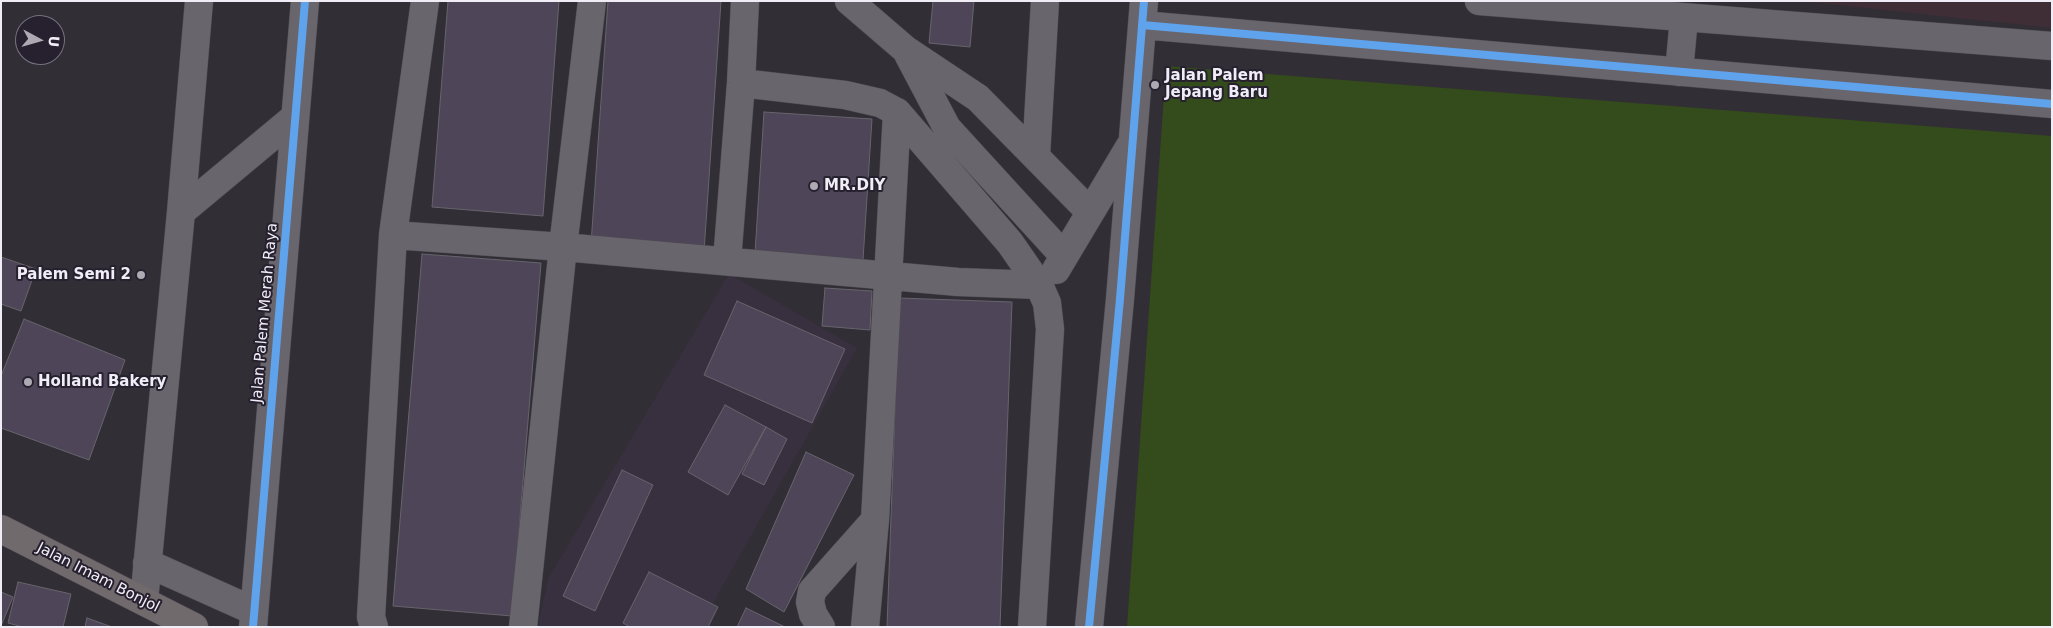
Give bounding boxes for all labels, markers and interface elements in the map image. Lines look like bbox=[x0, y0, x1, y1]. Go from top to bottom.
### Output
north arrow bbox=[15, 15, 65, 65]
text: U bbox=[45, 35, 62, 48]
place label: Jalan Palem Jepang Baru bbox=[1165, 67, 1268, 102]
marker: Jalan Palem Jepang Baru bbox=[1149, 79, 1161, 91]
place label: MR.DIY bbox=[824, 177, 885, 195]
marker: MR.DIY bbox=[808, 180, 820, 192]
street label: Jalan Palem Merah Raya bbox=[248, 222, 282, 404]
place label: Palem Semi 2 bbox=[17, 266, 131, 284]
marker: Palem Semi 2 bbox=[135, 269, 147, 281]
place label: Holland Bakery bbox=[38, 373, 166, 391]
marker: Holland Bakery bbox=[22, 376, 34, 388]
street label: Jalan Imam Bonjol bbox=[34, 539, 162, 617]

